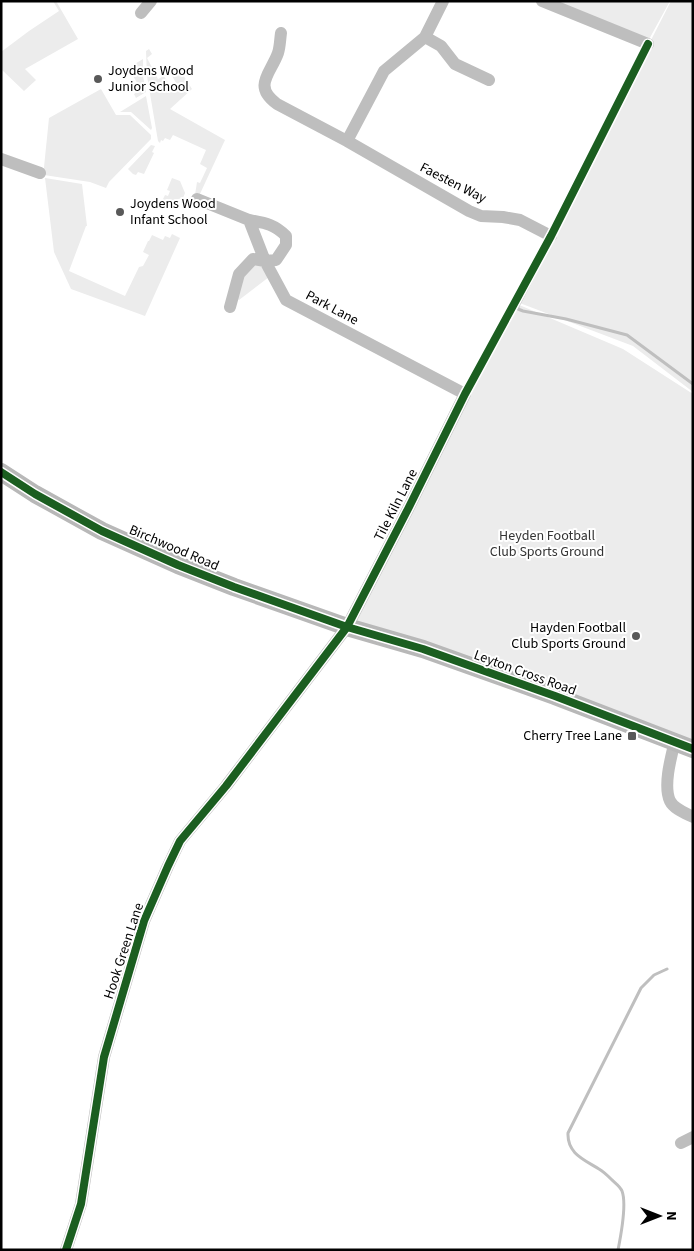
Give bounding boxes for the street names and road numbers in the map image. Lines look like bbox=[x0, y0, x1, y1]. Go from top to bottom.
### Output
street label: Faesten Way bbox=[416, 158, 490, 209]
street label: Park Lane bbox=[302, 286, 362, 330]
street label: Tile Kiln Lane bbox=[369, 466, 423, 544]
street label: Birchwood Road bbox=[126, 520, 222, 576]
street label: Leyton Cross Road bbox=[471, 645, 579, 701]
street label: Hook Green Lane bbox=[99, 900, 149, 1002]

